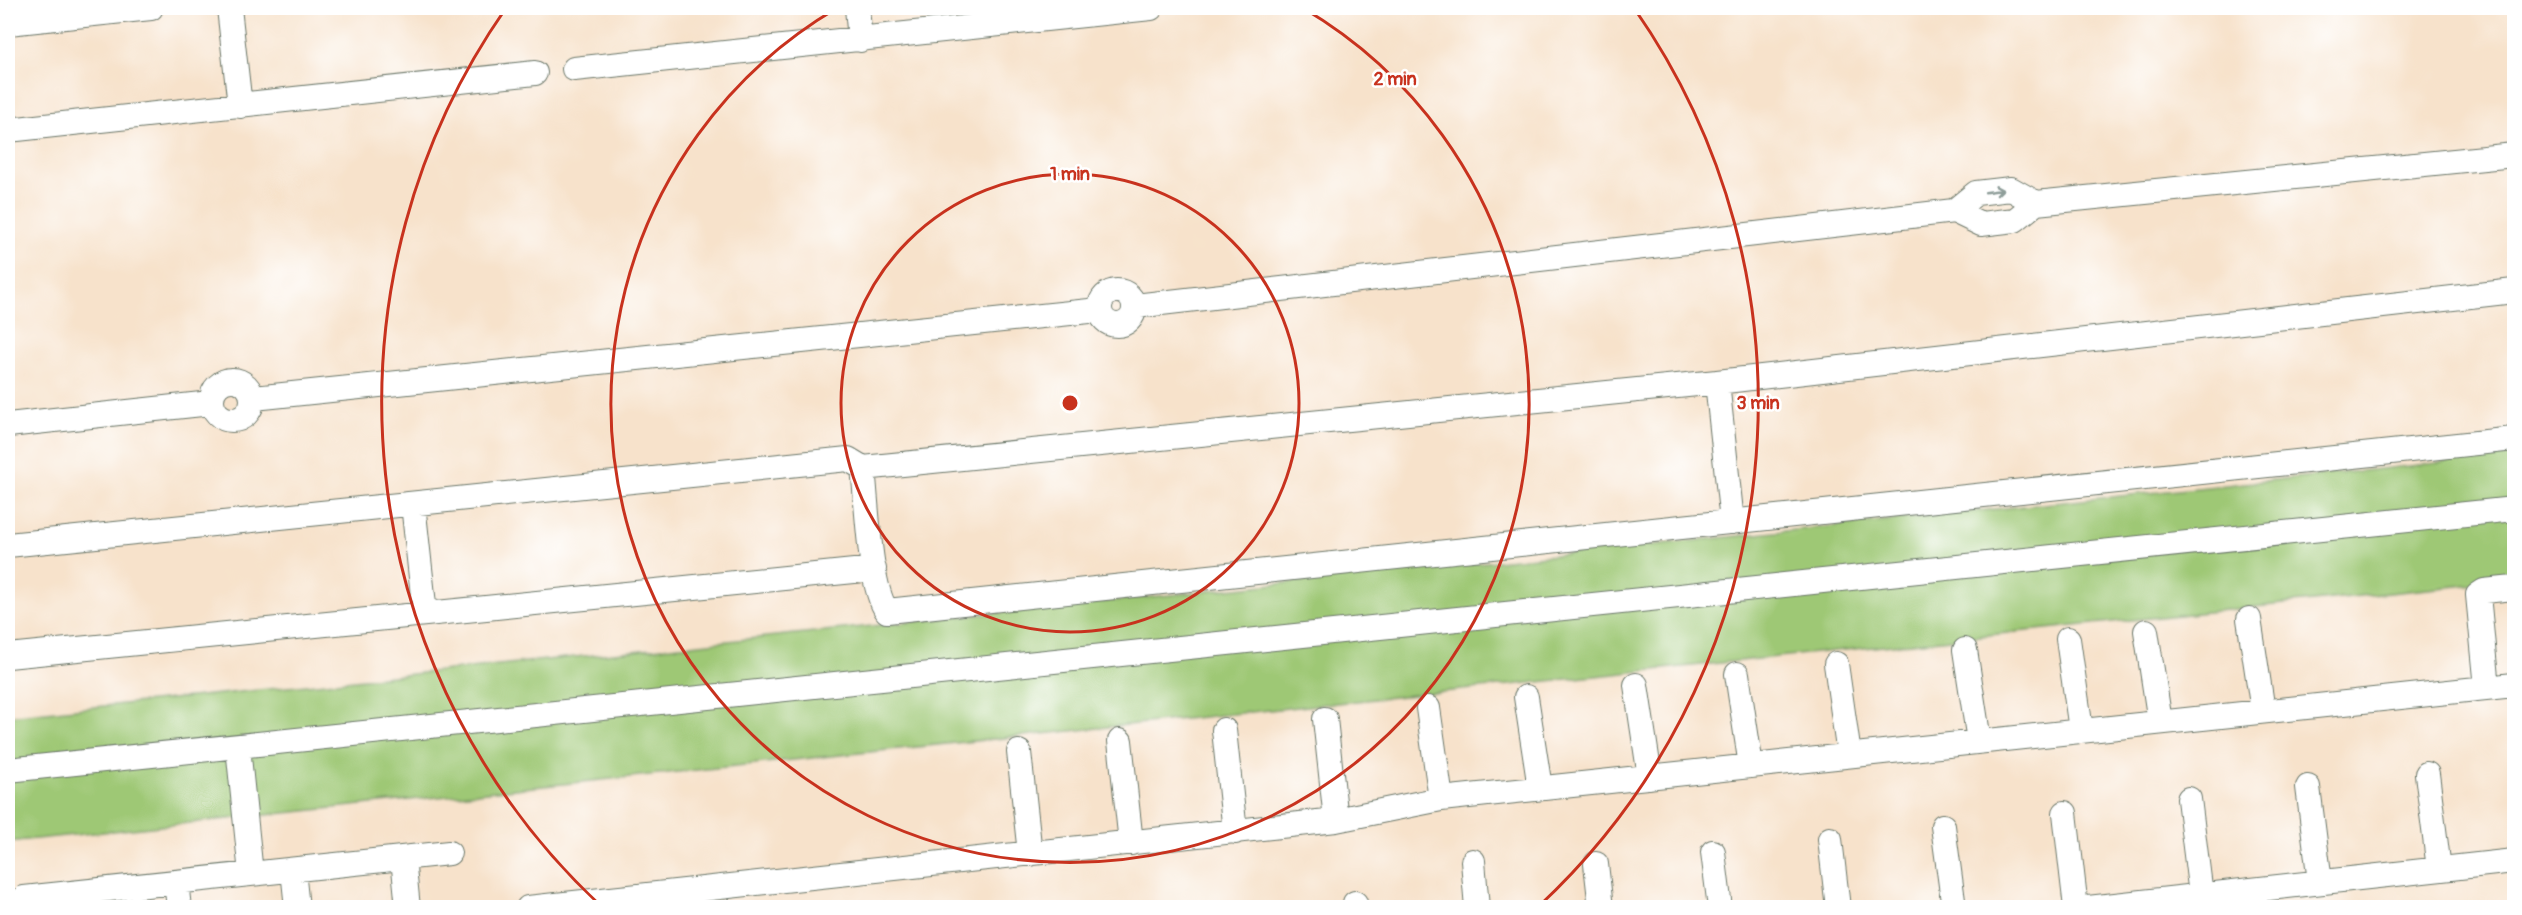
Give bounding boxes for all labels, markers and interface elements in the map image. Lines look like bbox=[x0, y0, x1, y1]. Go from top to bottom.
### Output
text: 2 min bbox=[1373, 68, 1417, 91]
text: 1 min bbox=[1050, 163, 1090, 186]
one-way arrow bbox=[1984, 186, 2003, 197]
text: 3 min bbox=[1736, 392, 1780, 415]
centre of rings bbox=[1060, 393, 1080, 413]

